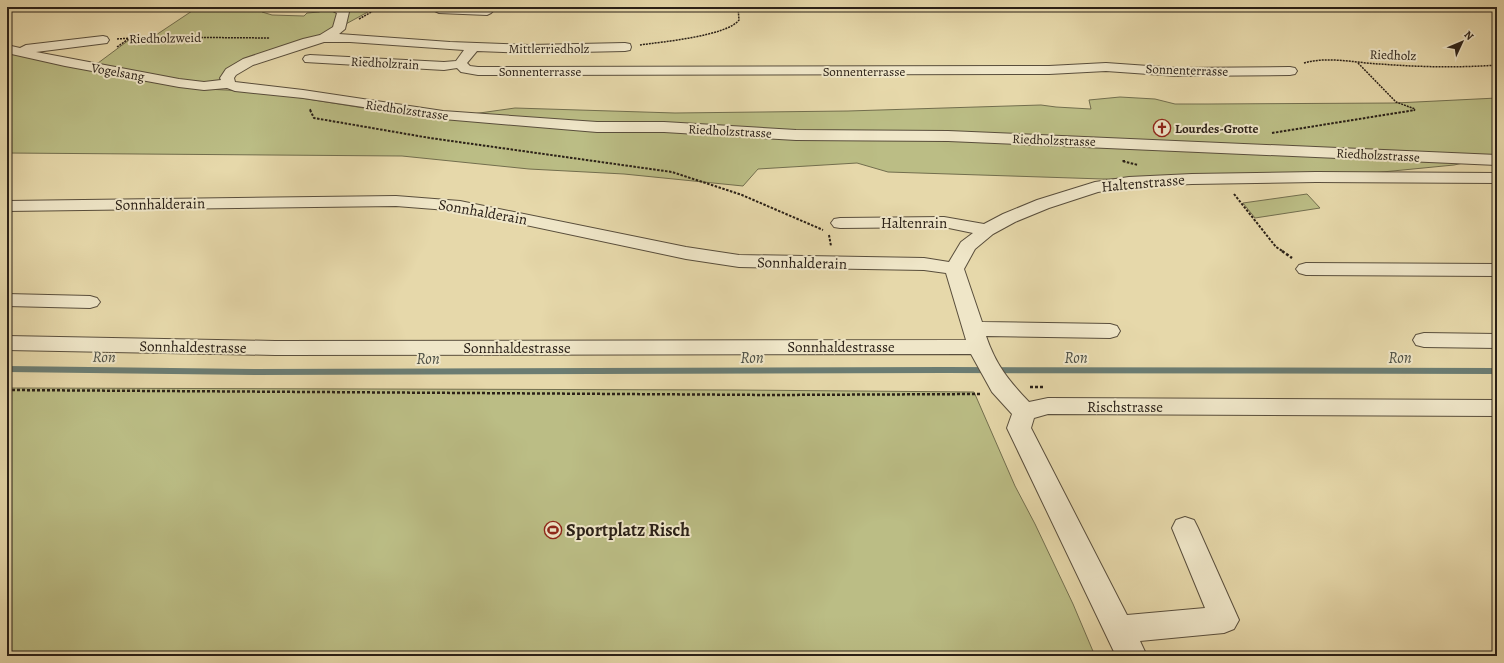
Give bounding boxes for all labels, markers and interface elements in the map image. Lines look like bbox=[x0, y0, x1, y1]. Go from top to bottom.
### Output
north arrow bbox=[1442, 22, 1482, 62]
text: N bbox=[1461, 27, 1477, 43]
street label: Riedholzweid bbox=[129, 29, 201, 47]
street label: Mittlerriedholz bbox=[508, 40, 590, 57]
street label: Riedholz bbox=[1369, 46, 1417, 64]
street label: Riedholzrain bbox=[350, 53, 420, 73]
street label: Vogelsang bbox=[89, 59, 146, 85]
street label: Sonnenterrasse bbox=[1145, 60, 1229, 80]
street label: Sonnenterrasse bbox=[499, 63, 581, 80]
street label: Sonnenterrasse bbox=[823, 63, 905, 80]
street label: Riedholzstrasse bbox=[364, 96, 450, 124]
church icon: Lourdes-Grotte bbox=[1152, 118, 1172, 138]
street label: Riedholzstrasse bbox=[688, 120, 772, 142]
place label: Lourdes-Grotte bbox=[1175, 120, 1259, 137]
street label: Riedholzstrasse bbox=[1012, 130, 1096, 150]
street label: Riedholzstrasse bbox=[1336, 144, 1420, 166]
street label: Haltenstrasse bbox=[1100, 169, 1186, 197]
street label: Sonnhalderain bbox=[115, 193, 205, 215]
street label: Sonnhalderain bbox=[437, 194, 529, 230]
street label: Haltenrain bbox=[881, 213, 947, 233]
street label: Sonnhalderain bbox=[757, 252, 847, 274]
street label: Sonnhaldestrasse bbox=[139, 336, 247, 358]
street label: Sonnhaldestrasse bbox=[787, 337, 895, 357]
street label: Sonnhaldestrasse bbox=[463, 338, 571, 358]
water label: Ron bbox=[92, 346, 116, 368]
water label: Ron bbox=[740, 347, 764, 369]
water label: Ron bbox=[1064, 347, 1088, 369]
water label: Ron bbox=[1388, 347, 1412, 369]
water label: Ron bbox=[416, 348, 440, 370]
street label: Rischstrasse bbox=[1087, 397, 1163, 417]
place label: Sportplatz Risch bbox=[566, 518, 690, 542]
sports icon: Sportplatz Risch bbox=[543, 520, 563, 540]

